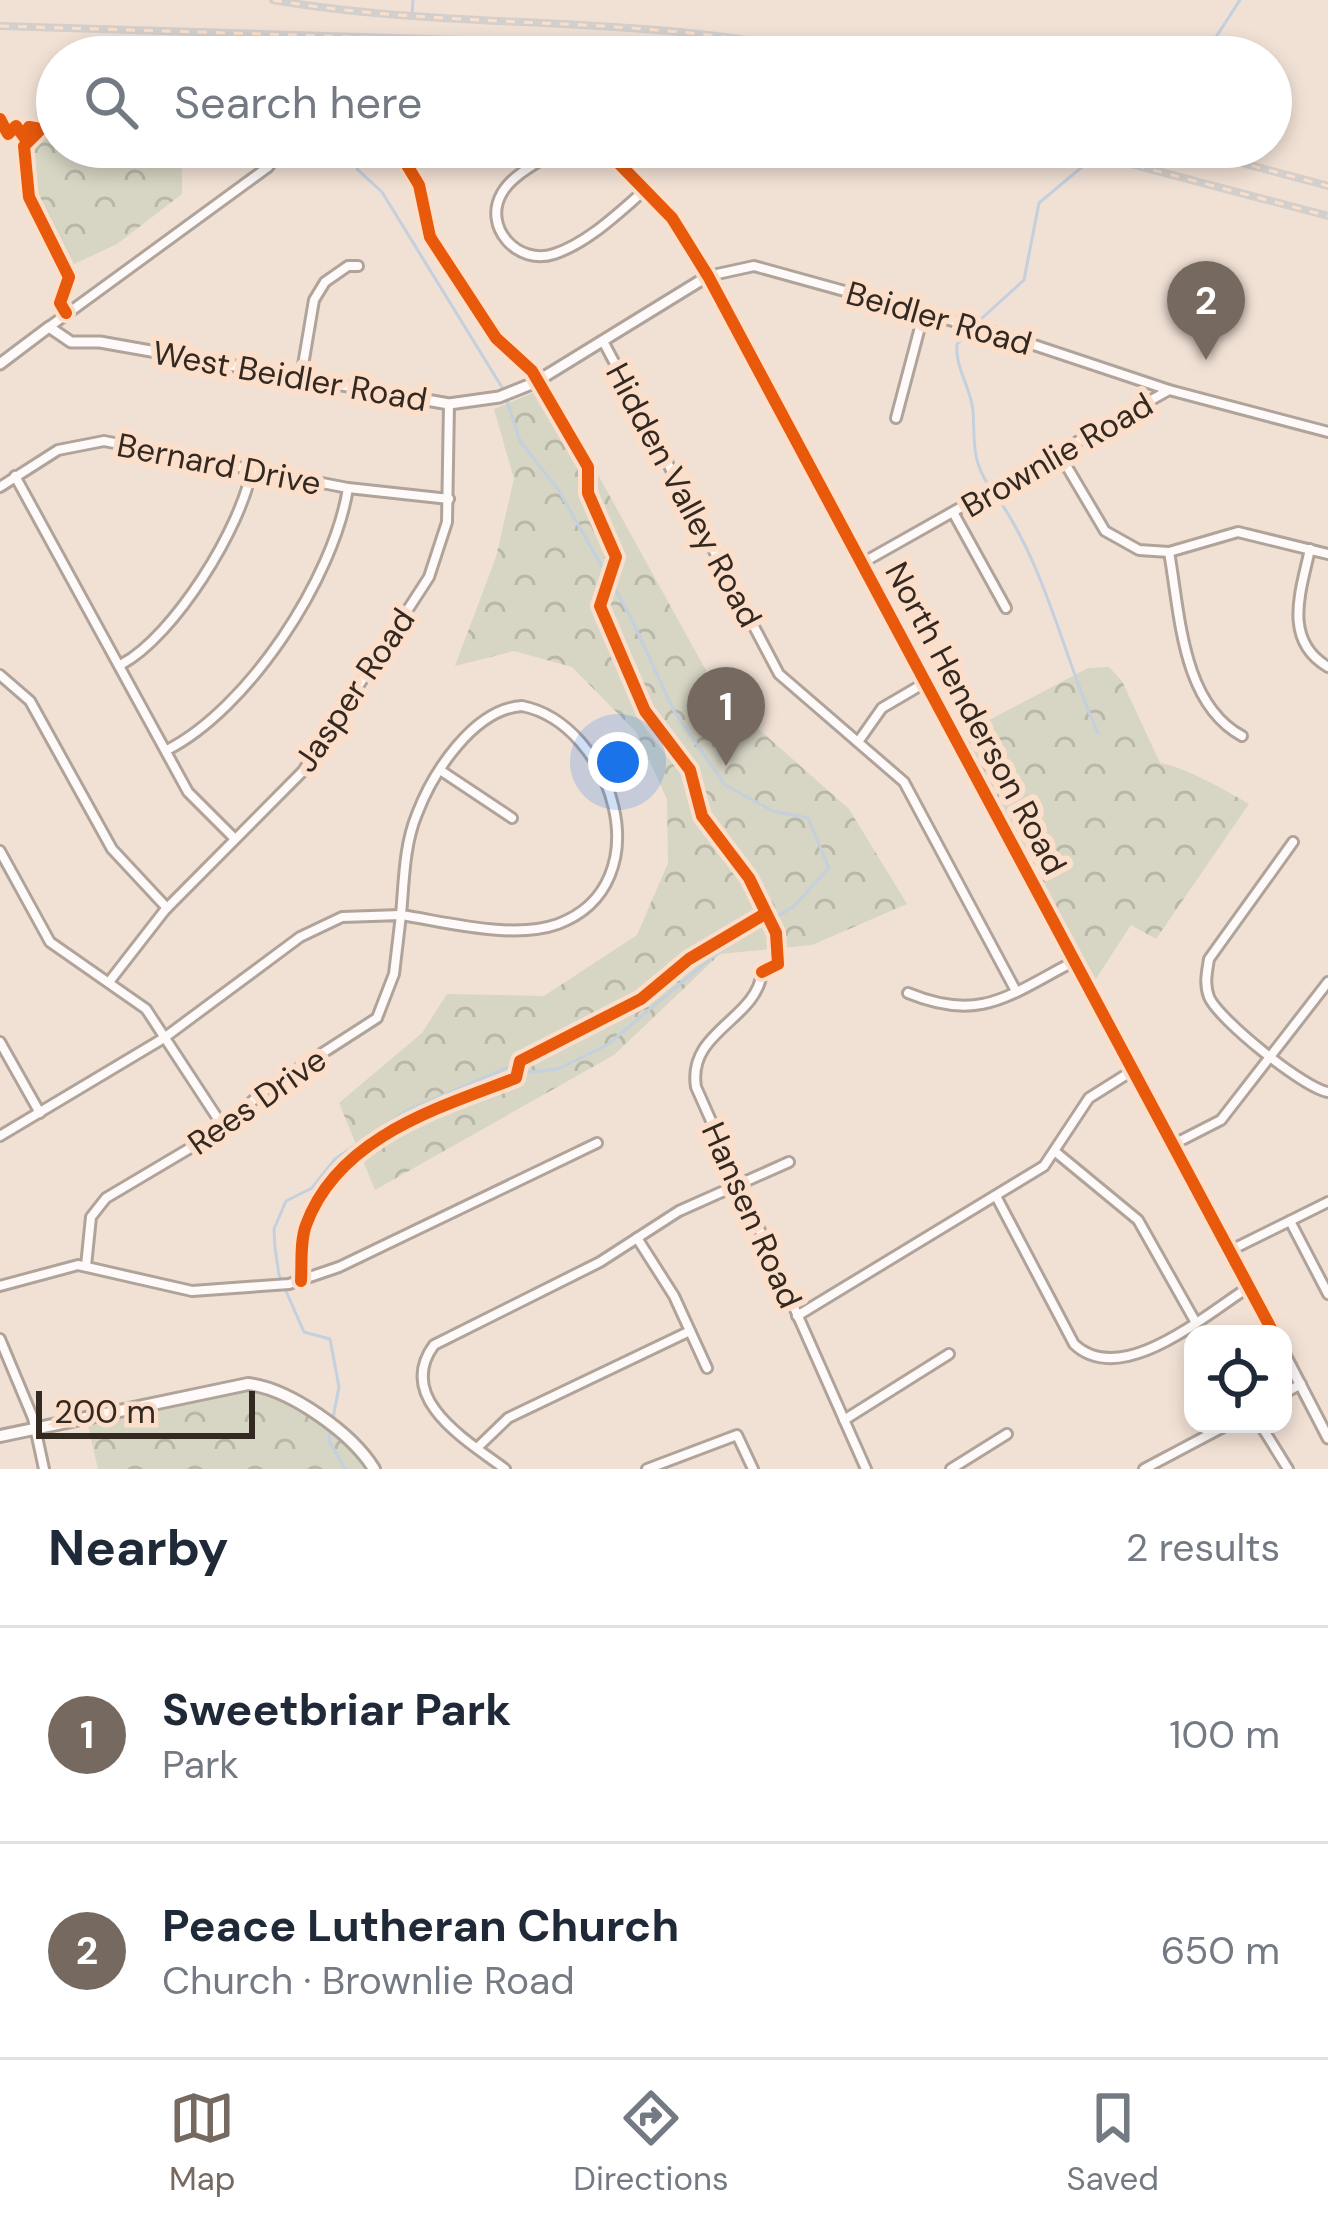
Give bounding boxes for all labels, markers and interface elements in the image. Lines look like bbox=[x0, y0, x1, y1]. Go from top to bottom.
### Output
search box bbox=[36, 36, 1292, 168]
icon: search bbox=[78, 69, 144, 135]
text: Search here bbox=[174, 73, 422, 132]
pin: 2 bbox=[1167, 261, 1245, 360]
street label: Beidler Road bbox=[841, 271, 1037, 365]
street label: West Beidler Road bbox=[150, 331, 430, 421]
street label: Hidden Valley Road bbox=[596, 355, 772, 635]
street label: Brownlie Road bbox=[954, 383, 1160, 527]
street label: Bernard Drive bbox=[113, 423, 325, 505]
street label: North Henderson Road bbox=[875, 554, 1077, 882]
street label: Jasper Road bbox=[284, 600, 424, 780]
pin: 1 bbox=[687, 667, 765, 766]
your location bbox=[588, 732, 648, 792]
street label: Rees Drive bbox=[179, 1038, 335, 1164]
street label: Hansen Road bbox=[692, 1115, 812, 1315]
map controls bbox=[1184, 1325, 1292, 1433]
button: locate bbox=[1184, 1325, 1292, 1433]
scale bar bbox=[36, 1385, 255, 1438]
text: 200 m bbox=[54, 1390, 156, 1433]
text: Nearby bbox=[48, 1514, 229, 1581]
text: 2 results bbox=[1126, 1522, 1280, 1573]
text: Sweetbriar Park bbox=[162, 1680, 511, 1739]
text: 1 bbox=[80, 1709, 94, 1760]
text: 100 m bbox=[1169, 1709, 1280, 1760]
text: Park bbox=[162, 1739, 239, 1790]
text: Peace Lutheran Church bbox=[162, 1896, 679, 1955]
text: 2 bbox=[76, 1925, 98, 1976]
text: 650 m bbox=[1161, 1925, 1280, 1976]
text: Church · Brownlie Road bbox=[162, 1955, 575, 2006]
tab: Map bbox=[169, 2085, 235, 2200]
tab: Directions bbox=[573, 2085, 729, 2200]
tab: Saved bbox=[1067, 2085, 1159, 2200]

